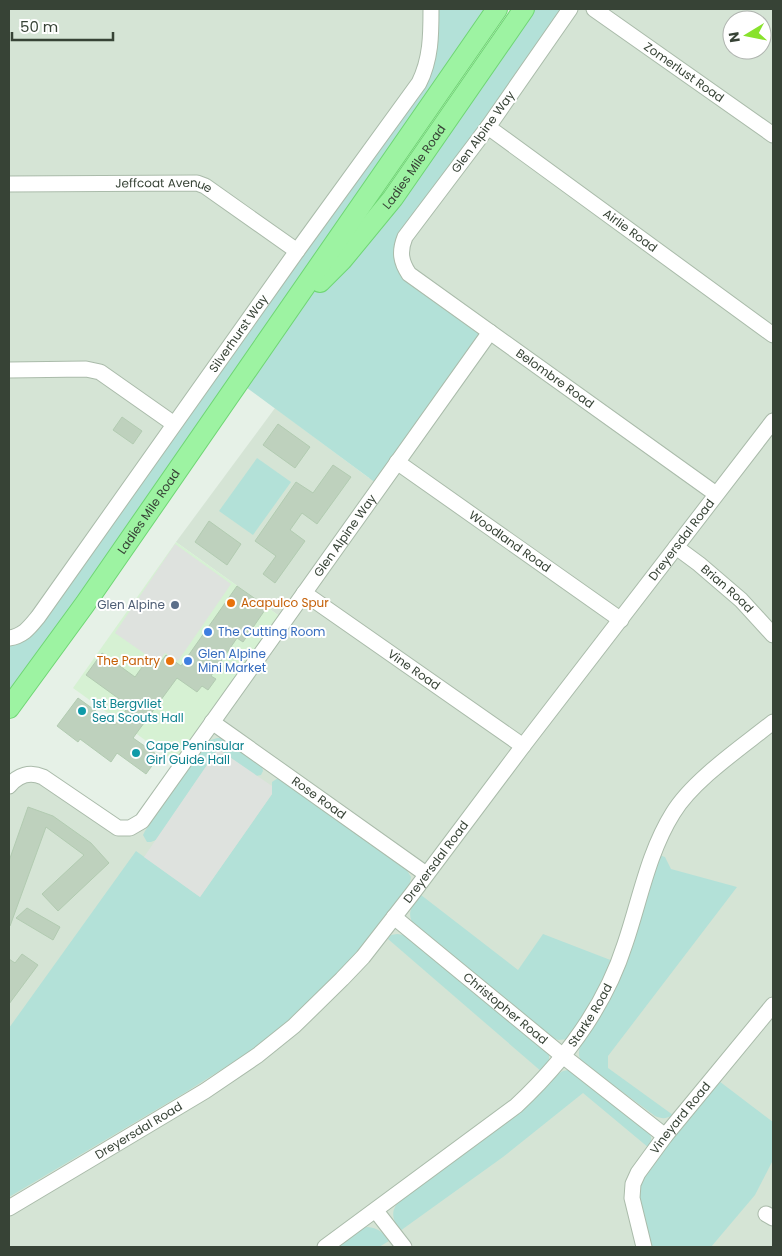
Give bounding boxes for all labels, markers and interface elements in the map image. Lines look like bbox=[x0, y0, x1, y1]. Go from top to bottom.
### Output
scale bar bbox=[12, 10, 114, 42]
north arrow bbox=[722, 10, 772, 60]
text: 50 m bbox=[20, 16, 58, 37]
text: N bbox=[723, 30, 745, 44]
street label: Zomerlust Road bbox=[641, 38, 728, 106]
street label: Glen Alpine Way bbox=[447, 87, 518, 176]
street label: Ladies Mile Road bbox=[378, 121, 449, 212]
street label: Jeffcoat Avenue bbox=[115, 174, 216, 197]
street label: Airlie Road bbox=[600, 205, 661, 256]
street label: Silverhurst Way bbox=[205, 291, 272, 376]
street label: Belombre Road bbox=[513, 344, 598, 412]
street label: Ladies Mile Road bbox=[113, 466, 184, 557]
street label: Glen Alpine Way bbox=[309, 490, 380, 580]
street label: Dreyersdal Road bbox=[644, 495, 718, 584]
street label: Woodland Road bbox=[466, 506, 554, 576]
street label: Brian Road bbox=[697, 560, 758, 616]
place label: Acapulco Spur bbox=[241, 594, 329, 611]
place label: Glen Alpine bbox=[97, 596, 165, 613]
marker: Acapulco Spur bbox=[225, 597, 237, 609]
marker: Glen Alpine bbox=[169, 599, 181, 611]
place label: The Cutting Room bbox=[218, 623, 325, 640]
marker: The Cutting Room bbox=[202, 626, 214, 638]
place label: Glen Alpine Mini Market bbox=[198, 645, 266, 676]
street label: Vine Road bbox=[384, 645, 444, 694]
place label: The Pantry bbox=[97, 652, 160, 669]
marker: The Pantry bbox=[164, 655, 176, 667]
marker: Glen Alpine Mini Market bbox=[182, 655, 194, 667]
place label: 1st Bergvliet Sea Scouts Hall bbox=[92, 695, 184, 726]
marker: 1st Bergvliet Sea Scouts Hall bbox=[76, 705, 88, 717]
place label: Cape Peninsular Girl Guide Hall bbox=[146, 737, 245, 768]
marker: Cape Peninsular Girl Guide Hall bbox=[130, 747, 142, 759]
street label: Rose Road bbox=[288, 772, 350, 823]
street label: Dreyersdal Road bbox=[399, 817, 472, 906]
street label: Christopher Road bbox=[460, 968, 551, 1048]
street label: Starke Road bbox=[564, 980, 616, 1050]
street label: Vineyard Road bbox=[646, 1078, 714, 1157]
street label: Dreyersdal Road bbox=[92, 1097, 185, 1163]

